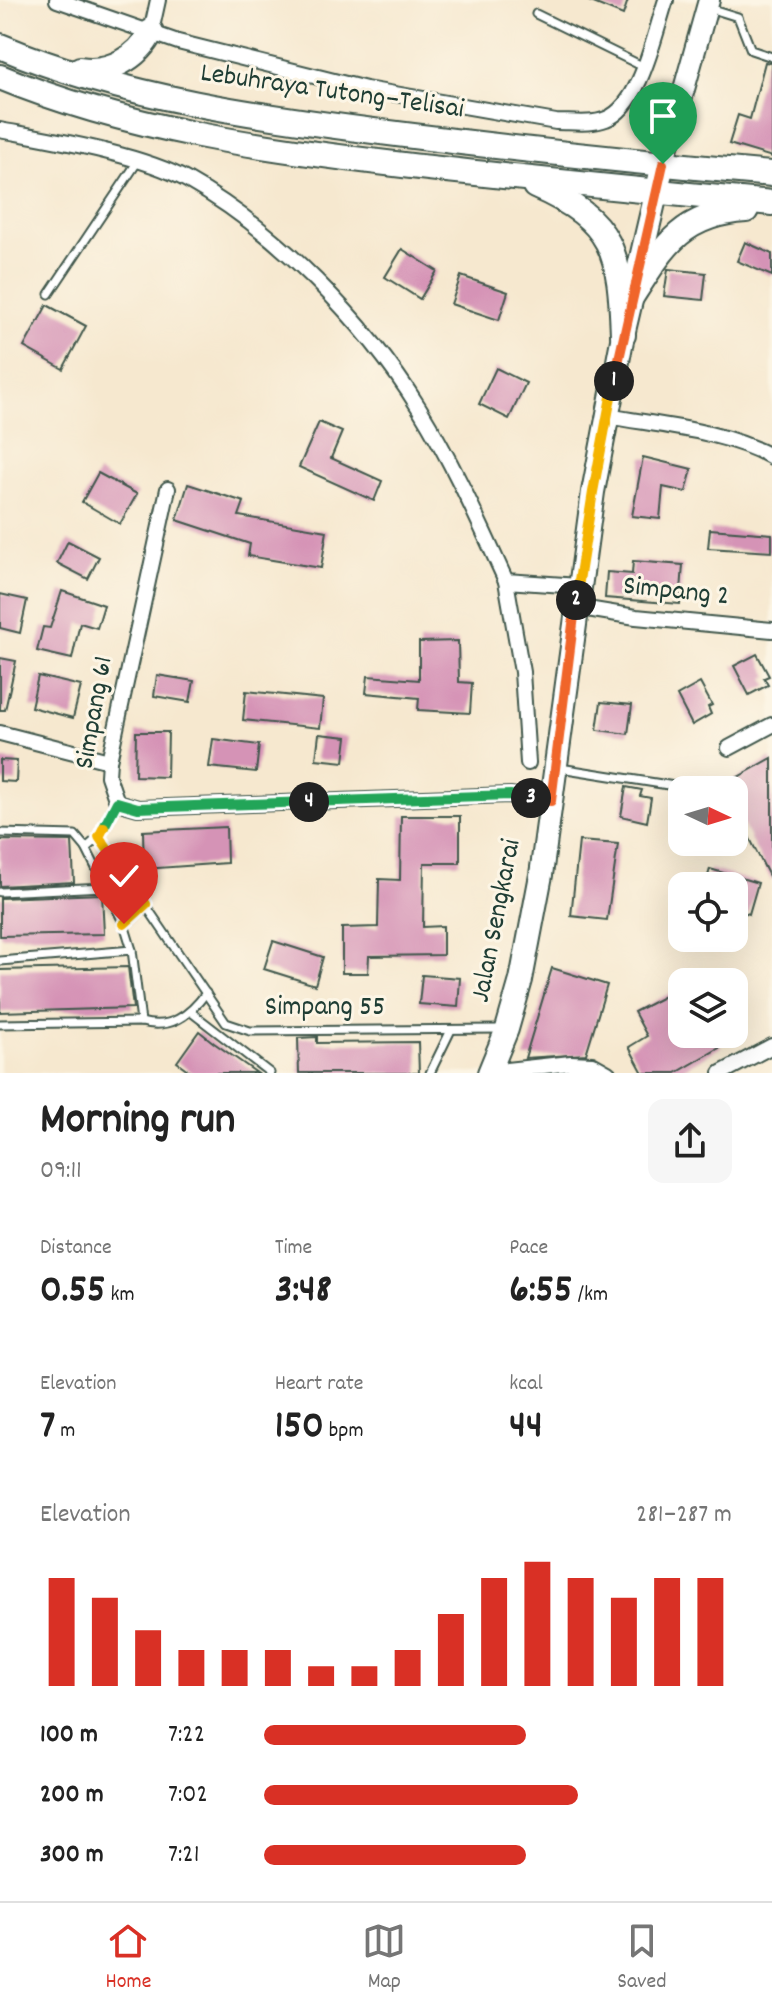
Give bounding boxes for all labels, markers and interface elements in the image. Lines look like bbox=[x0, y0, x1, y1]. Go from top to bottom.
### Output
street label: Lebuhraya Tutong–Telisai bbox=[198, 55, 466, 131]
pin bbox=[629, 82, 697, 164]
icon: arrive bbox=[641, 94, 685, 138]
pin: 1 bbox=[594, 361, 634, 401]
text: 1 bbox=[612, 365, 616, 396]
street label: Simpang 2 bbox=[621, 568, 731, 618]
pin: 2 bbox=[556, 580, 596, 620]
text: 2 bbox=[571, 584, 581, 615]
street label: Simpang 61 bbox=[66, 653, 126, 773]
north arrow bbox=[668, 776, 748, 856]
map controls bbox=[668, 776, 748, 1048]
pin: 3 bbox=[511, 778, 551, 818]
pin: 4 bbox=[289, 782, 329, 822]
text: 3 bbox=[526, 782, 536, 813]
text: 4 bbox=[304, 786, 314, 817]
street label: Jalan Sengkarai bbox=[463, 836, 533, 1006]
pin bbox=[90, 842, 158, 924]
icon: check bbox=[102, 854, 146, 898]
button: locate bbox=[668, 872, 748, 952]
button: layers bbox=[668, 968, 748, 1048]
street label: Simpang 55 bbox=[265, 989, 385, 1029]
text: Morning run bbox=[40, 1091, 235, 1154]
button: share bbox=[648, 1099, 732, 1183]
text: 09:11 bbox=[40, 1153, 82, 1190]
text: Distance bbox=[40, 1233, 112, 1264]
text: Time bbox=[275, 1233, 312, 1264]
text: Pace bbox=[509, 1233, 548, 1264]
text: 0.55 bbox=[40, 1264, 105, 1321]
text: 3:48 bbox=[275, 1264, 332, 1321]
text: 6:55 bbox=[509, 1264, 573, 1321]
text: km bbox=[105, 1280, 135, 1311]
text: /km bbox=[573, 1280, 608, 1311]
text: Elevation bbox=[40, 1369, 117, 1400]
text: Heart rate bbox=[275, 1369, 364, 1400]
text: kcal bbox=[509, 1369, 543, 1400]
text: 7 bbox=[40, 1400, 55, 1457]
text: 150 bbox=[275, 1400, 324, 1457]
text: 44 bbox=[509, 1400, 543, 1457]
text: m bbox=[55, 1416, 75, 1447]
text: bpm bbox=[324, 1416, 364, 1447]
text: Elevation bbox=[40, 1497, 130, 1534]
text: 281–287 m bbox=[636, 1497, 732, 1534]
text: 100 m bbox=[40, 1717, 98, 1754]
text: 7:22 bbox=[168, 1717, 205, 1754]
text: 200 m bbox=[40, 1777, 104, 1814]
text: 7:02 bbox=[168, 1777, 208, 1814]
text: 300 m bbox=[40, 1837, 104, 1874]
text: 7:21 bbox=[168, 1837, 199, 1874]
tab: Home bbox=[105, 1919, 151, 1998]
tab: Map bbox=[362, 1919, 406, 1998]
tab: Saved bbox=[617, 1919, 666, 1998]

